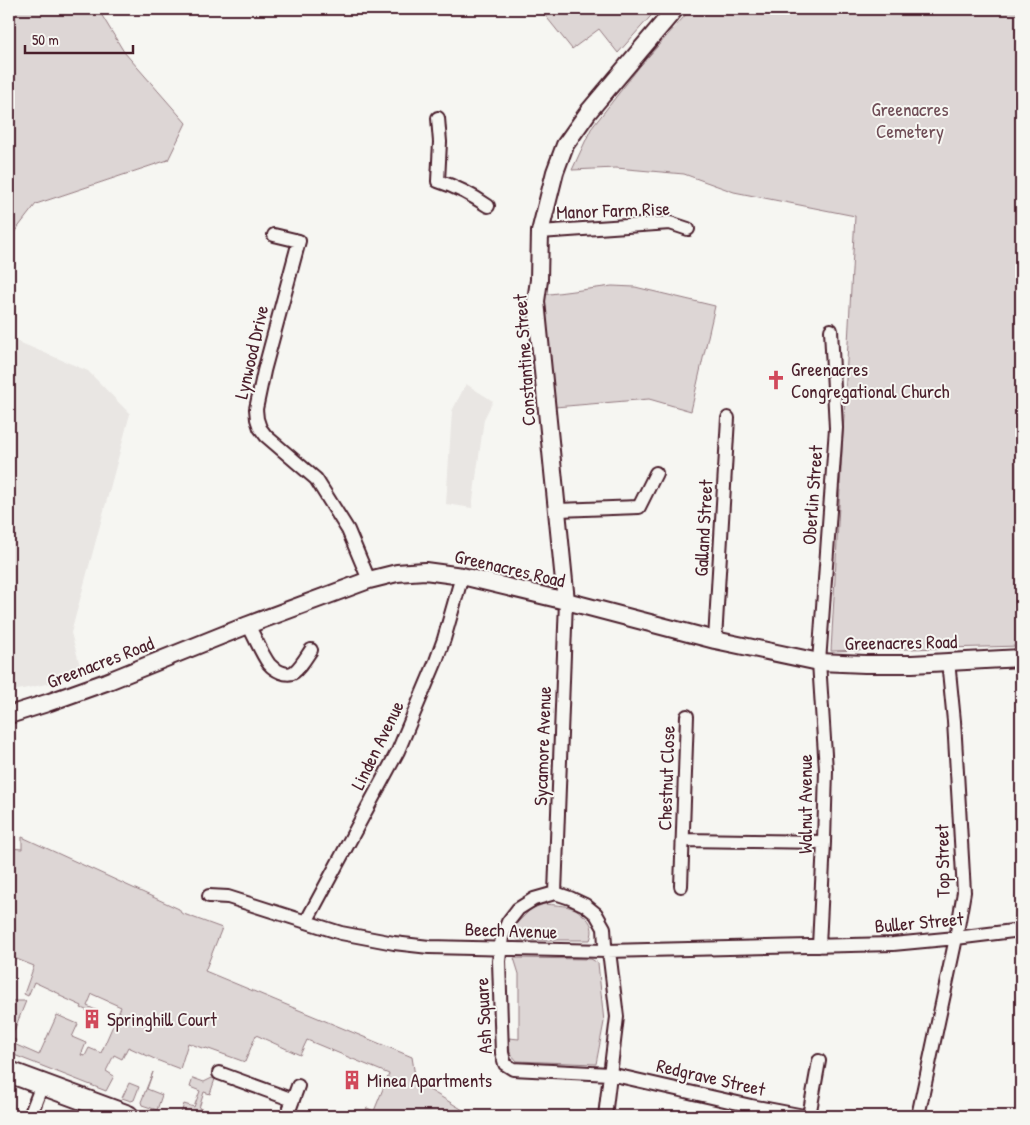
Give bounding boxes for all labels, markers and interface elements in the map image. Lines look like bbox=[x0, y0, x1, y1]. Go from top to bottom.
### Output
scale bar bbox=[25, 22, 132, 54]
text: 50 m bbox=[32, 29, 59, 50]
park label: Greenacres Cemetery bbox=[871, 96, 949, 144]
street label: Manor Farm Rise bbox=[556, 195, 671, 225]
street label: Constantine Street bbox=[506, 293, 542, 427]
street label: Lynwood Drive bbox=[228, 302, 274, 401]
place label: Greenacres Congregational Church bbox=[791, 356, 949, 404]
church icon: Greenacres Congregational Church bbox=[765, 369, 787, 391]
street label: Oberlin Street bbox=[796, 444, 828, 546]
street label: Galland Street bbox=[687, 479, 719, 577]
street label: Greenacres Road bbox=[452, 543, 568, 593]
street label: Greenacres Road bbox=[844, 628, 958, 656]
street label: Greenacres Road bbox=[43, 629, 158, 694]
street label: Sycamore Avenue bbox=[527, 685, 557, 806]
street label: Linden Avenue bbox=[344, 696, 410, 794]
street label: Chestnut Close bbox=[651, 725, 681, 831]
street label: Walnut Avenue bbox=[792, 754, 818, 854]
street label: Top Street bbox=[928, 824, 956, 898]
street label: Buller Street bbox=[874, 905, 965, 939]
street label: Beech Avenue bbox=[464, 915, 558, 945]
street label: Ash Square bbox=[468, 977, 498, 1055]
place label: Springhill Court bbox=[107, 1006, 217, 1032]
building icon: Springhill Court bbox=[81, 1008, 103, 1030]
street label: Redgrave Street bbox=[654, 1052, 768, 1102]
place label: Minea Apartments bbox=[367, 1067, 492, 1093]
building icon: Minea Apartments bbox=[341, 1069, 363, 1091]

